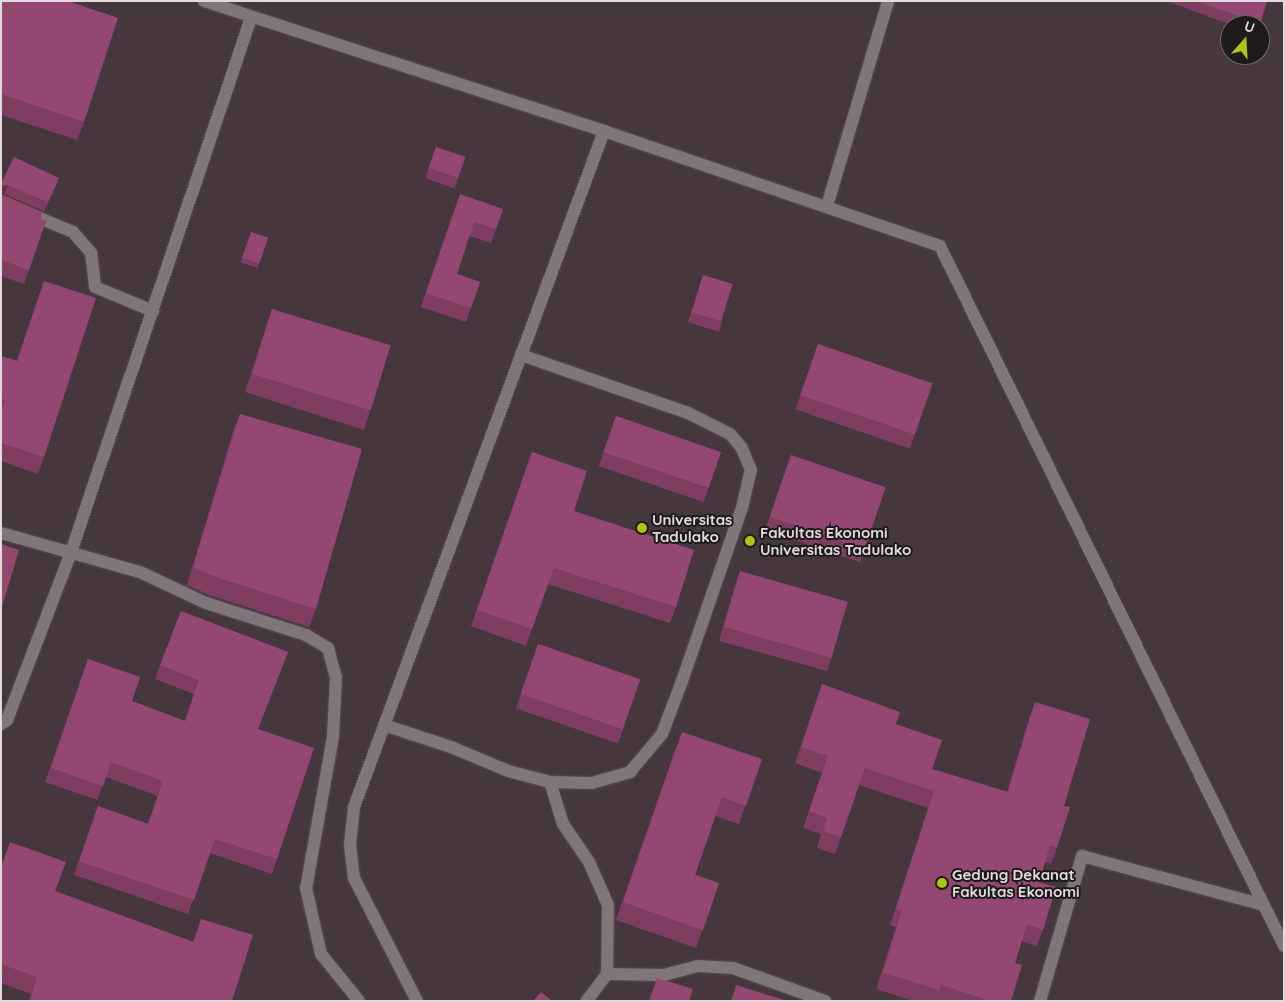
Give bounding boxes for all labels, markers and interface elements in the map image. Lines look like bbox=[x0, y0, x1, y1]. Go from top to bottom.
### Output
north arrow bbox=[1220, 15, 1270, 65]
text: U bbox=[1242, 17, 1257, 37]
place label: Universitas Tadulako bbox=[652, 510, 732, 545]
marker: Universitas Tadulako bbox=[636, 522, 648, 534]
place label: Fakultas Ekonomi Universitas Tadulako bbox=[760, 523, 911, 558]
marker: Fakultas Ekonomi Universitas Tadulako bbox=[744, 535, 756, 547]
place label: Gedung Dekanat Fakultas Ekonomi bbox=[952, 865, 1080, 900]
marker: Gedung Dekanat Fakultas Ekonomi bbox=[936, 877, 948, 889]

